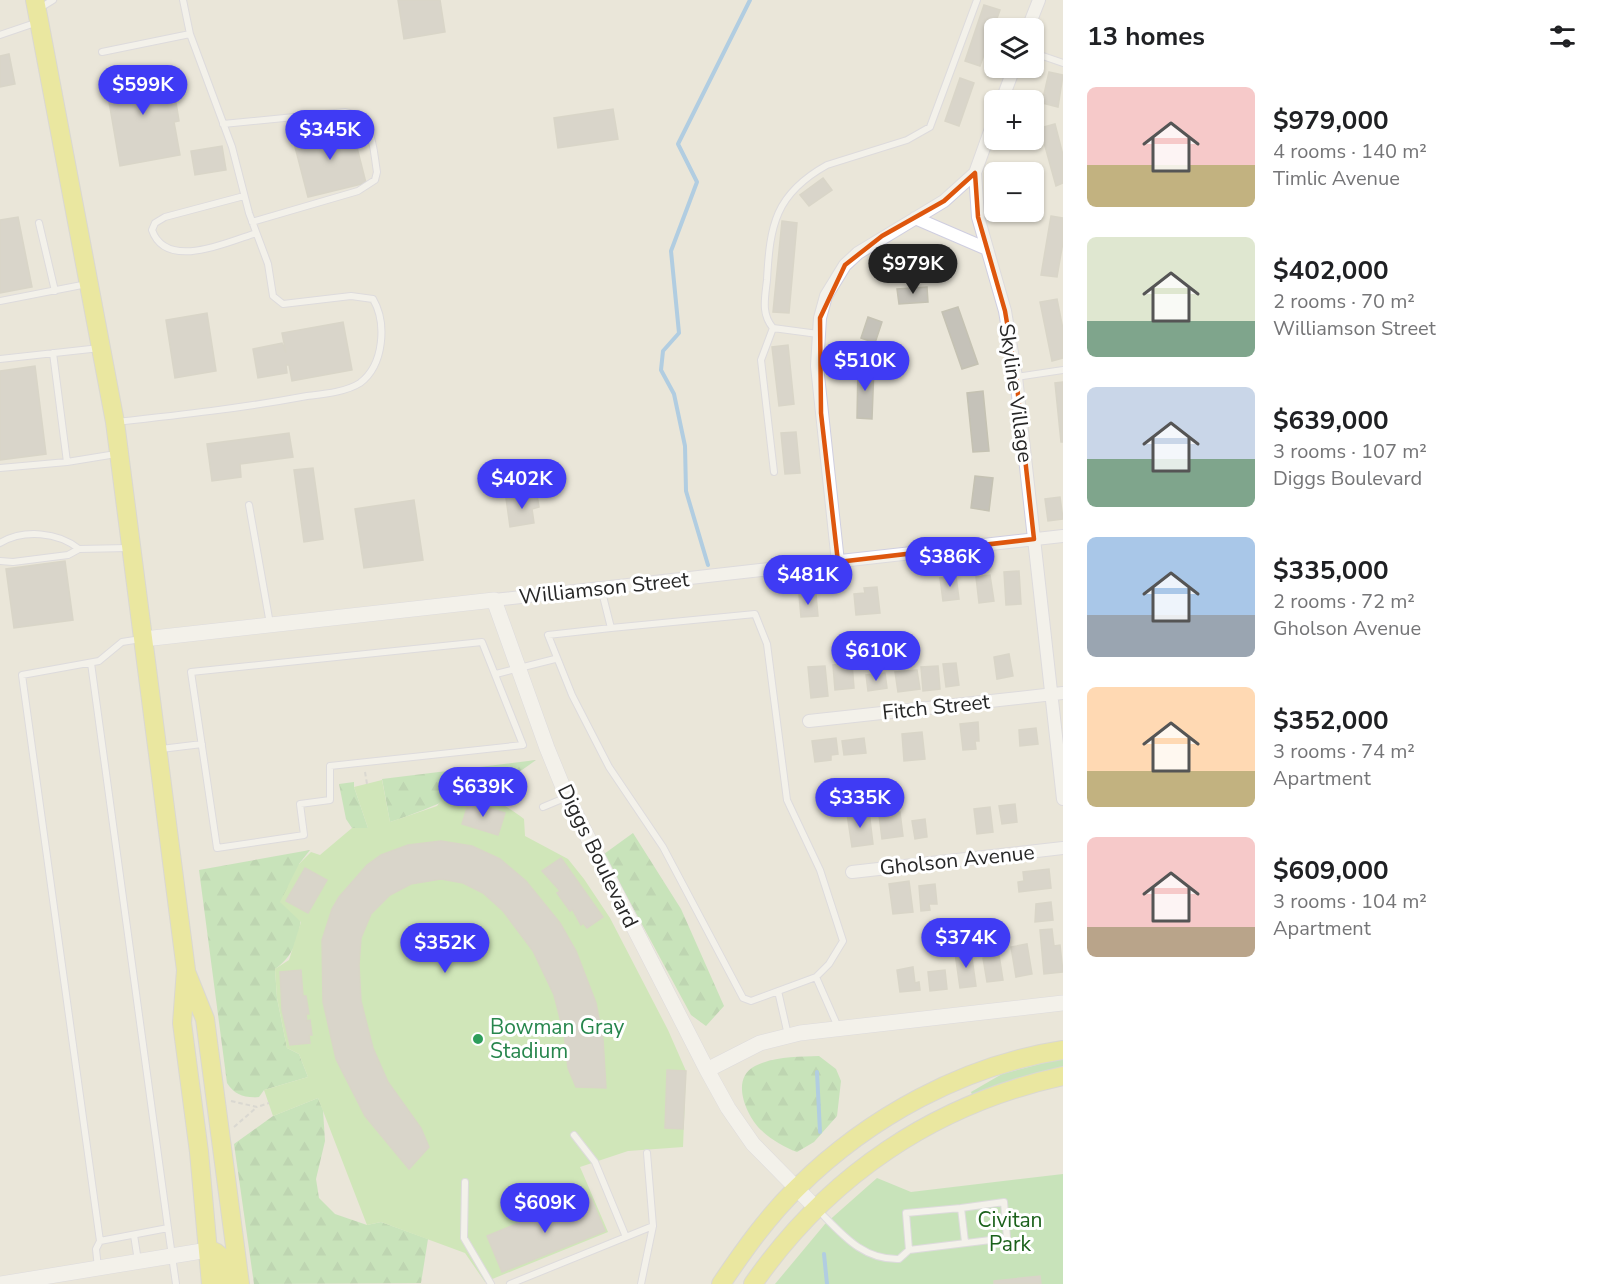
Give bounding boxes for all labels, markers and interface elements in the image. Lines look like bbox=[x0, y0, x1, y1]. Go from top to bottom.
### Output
map controls bbox=[984, 18, 1044, 222]
button: layers bbox=[984, 18, 1044, 78]
text: 13 homes bbox=[1087, 19, 1205, 54]
icon: filters bbox=[1546, 20, 1579, 53]
pin: $599K bbox=[101, 65, 185, 116]
text: $599K bbox=[112, 71, 174, 98]
button: + bbox=[984, 90, 1044, 150]
text: $979,000 bbox=[1273, 103, 1389, 138]
pin: $345K bbox=[288, 110, 372, 161]
icon: home bbox=[1135, 111, 1207, 183]
text: $345K bbox=[299, 116, 361, 143]
text: 4 rooms · 140 m² bbox=[1273, 138, 1427, 165]
button: − bbox=[984, 162, 1044, 222]
text: Timlic Avenue bbox=[1273, 165, 1400, 192]
pin: $979K bbox=[871, 244, 955, 295]
text: $979K bbox=[882, 250, 944, 277]
text: $402,000 bbox=[1273, 253, 1389, 288]
icon: home bbox=[1135, 261, 1207, 333]
text: 2 rooms · 70 m² bbox=[1273, 288, 1415, 315]
text: Williamson Street bbox=[1273, 315, 1436, 342]
street label: Skyline Village bbox=[992, 322, 1040, 464]
pin: $510K bbox=[823, 341, 907, 392]
text: $510K bbox=[834, 347, 896, 374]
text: $639,000 bbox=[1273, 403, 1389, 438]
icon: home bbox=[1135, 411, 1207, 483]
text: 3 rooms · 107 m² bbox=[1273, 438, 1427, 465]
pin: $402K bbox=[480, 459, 564, 510]
text: $402K bbox=[491, 465, 553, 492]
text: Diggs Boulevard bbox=[1273, 465, 1422, 492]
pin: $386K bbox=[908, 537, 992, 588]
text: $386K bbox=[919, 543, 981, 570]
text: $335,000 bbox=[1273, 553, 1389, 588]
pin: $481K bbox=[766, 555, 850, 606]
text: $481K bbox=[777, 561, 839, 588]
icon: home bbox=[1135, 561, 1207, 633]
street label: Williamson Street bbox=[518, 565, 691, 611]
text: 2 rooms · 72 m² bbox=[1273, 588, 1415, 615]
text: Gholson Avenue bbox=[1273, 615, 1421, 642]
pin: $610K bbox=[834, 631, 918, 682]
text: $610K bbox=[845, 637, 907, 664]
street label: Fitch Street bbox=[881, 687, 992, 727]
text: $352,000 bbox=[1273, 703, 1389, 738]
icon: home bbox=[1135, 711, 1207, 783]
text: 3 rooms · 74 m² bbox=[1273, 738, 1415, 765]
text: Apartment bbox=[1273, 765, 1371, 792]
pin: $639K bbox=[441, 767, 525, 818]
text: $639K bbox=[452, 773, 514, 800]
pin: $335K bbox=[818, 778, 902, 829]
street label: Diggs Boulevard bbox=[551, 779, 645, 933]
text: $335K bbox=[829, 784, 891, 811]
street label: Gholson Avenue bbox=[878, 838, 1036, 882]
text: $609,000 bbox=[1273, 853, 1389, 888]
icon: home bbox=[1135, 861, 1207, 933]
text: 3 rooms · 104 m² bbox=[1273, 888, 1427, 915]
text: Apartment bbox=[1273, 915, 1371, 942]
pin: $374K bbox=[924, 918, 1008, 969]
pin: $352K bbox=[403, 923, 487, 974]
text: $374K bbox=[935, 924, 997, 951]
text: $352K bbox=[414, 929, 476, 956]
place label: Bowman Gray Stadium bbox=[490, 1013, 624, 1065]
marker: Bowman Gray Stadium bbox=[471, 1032, 485, 1046]
pin: $609K bbox=[503, 1183, 587, 1234]
text: $609K bbox=[514, 1189, 576, 1216]
park label: Civitan Park bbox=[977, 1206, 1043, 1258]

